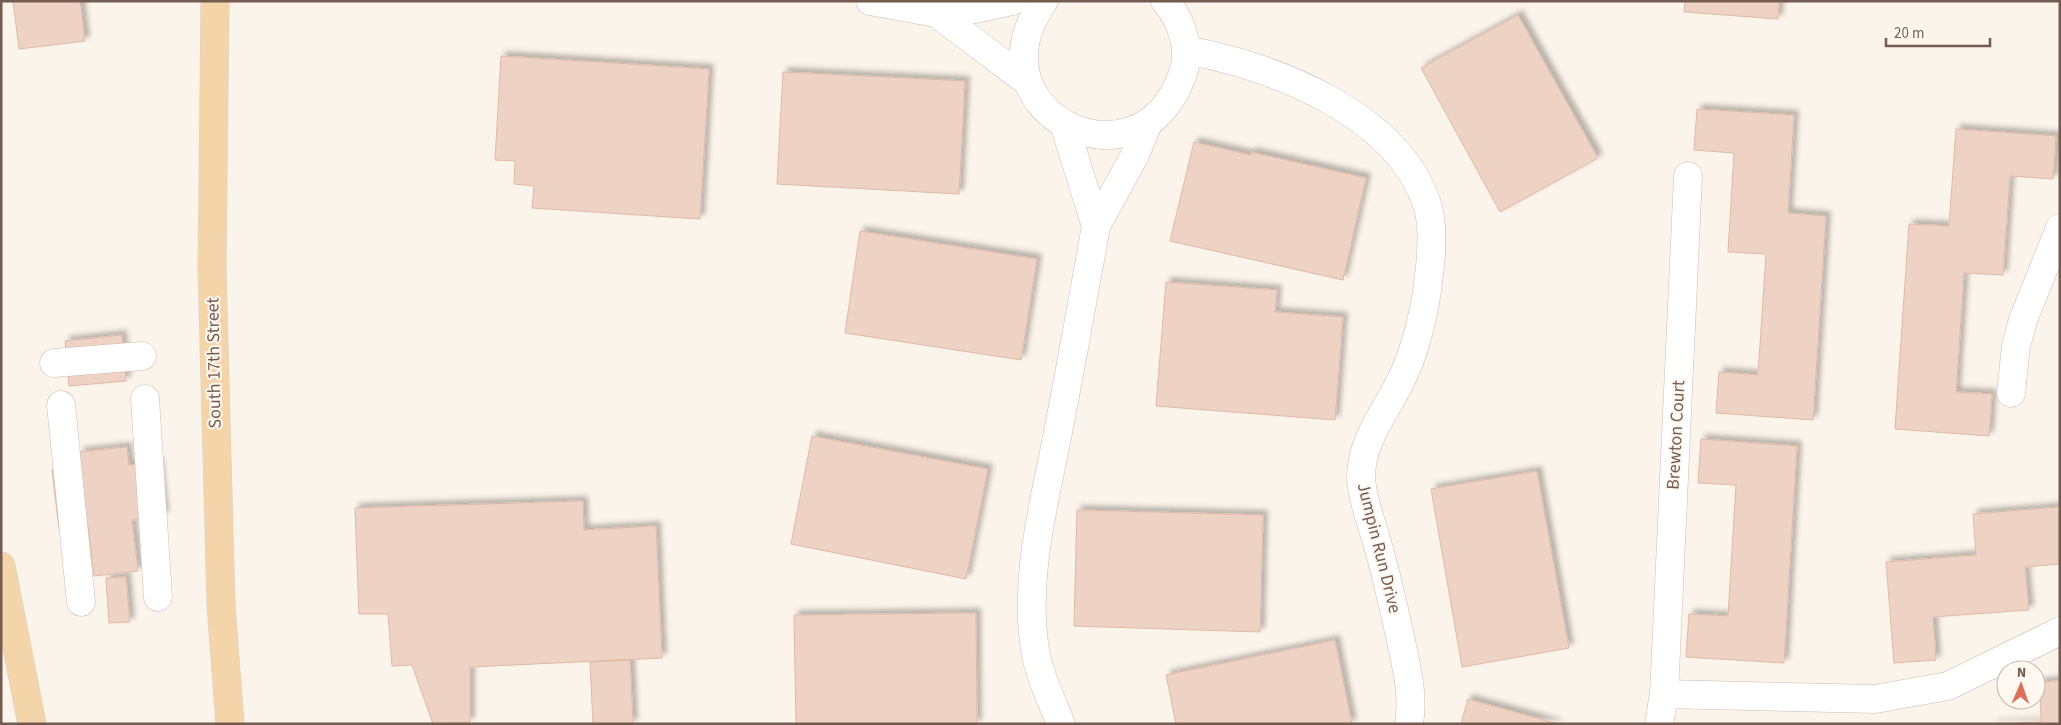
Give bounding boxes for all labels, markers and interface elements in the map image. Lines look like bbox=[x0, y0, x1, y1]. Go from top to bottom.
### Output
scale bar bbox=[1886, 15, 1990, 47]
text: 20 m bbox=[1894, 23, 1924, 44]
street label: South 17th Street bbox=[200, 297, 228, 429]
street label: Brewton Court bbox=[1661, 380, 1691, 490]
street label: Jumpin Run Drive bbox=[1351, 480, 1407, 616]
north arrow bbox=[1996, 660, 2046, 710]
text: N bbox=[2016, 663, 2026, 683]

